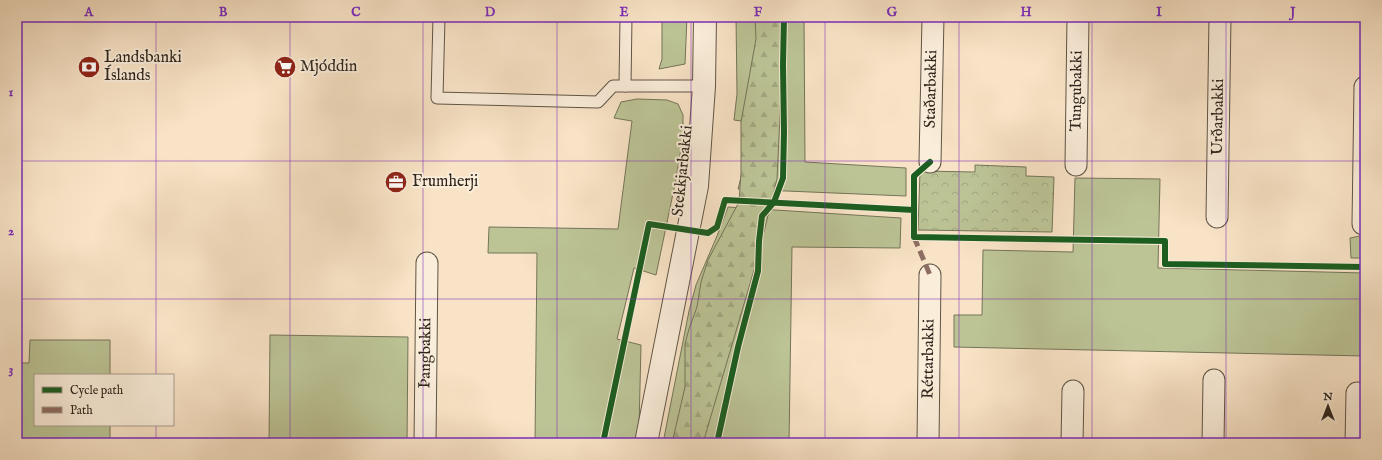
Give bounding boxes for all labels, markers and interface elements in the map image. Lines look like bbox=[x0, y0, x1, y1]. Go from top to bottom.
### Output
text: A bbox=[84, 4, 95, 21]
text: B bbox=[219, 4, 228, 21]
text: C bbox=[351, 4, 361, 21]
text: D bbox=[485, 4, 496, 21]
text: E bbox=[619, 4, 629, 21]
text: F bbox=[754, 4, 763, 21]
text: G bbox=[887, 4, 898, 21]
text: H bbox=[1020, 4, 1032, 21]
text: I bbox=[1156, 4, 1162, 21]
text: J bbox=[1288, 4, 1296, 21]
place label: Landsbanki Íslands bbox=[104, 48, 182, 86]
street label: Staðarbakki bbox=[921, 50, 942, 128]
street label: Tungubakki bbox=[1066, 50, 1088, 132]
bank icon: Landsbanki Íslands bbox=[76, 54, 102, 80]
supermarket icon: Mjóddin bbox=[272, 54, 298, 80]
place label: Mjóddin bbox=[300, 57, 358, 77]
street label: Urðarbakki bbox=[1208, 79, 1229, 155]
text: 1 bbox=[9, 84, 14, 101]
street label: Stekkjarbakki bbox=[668, 124, 698, 218]
office icon: Frumherji bbox=[383, 169, 409, 195]
place label: Frumherji bbox=[412, 172, 478, 192]
text: 2 bbox=[8, 223, 14, 240]
street label: Þangbakki bbox=[416, 318, 436, 388]
street label: Réttarbakki bbox=[919, 319, 939, 399]
text: 3 bbox=[9, 361, 14, 378]
legend bbox=[34, 374, 174, 426]
text: Cycle path bbox=[70, 383, 124, 399]
north arrow bbox=[1308, 386, 1348, 426]
text: N bbox=[1322, 390, 1333, 404]
text: Path bbox=[70, 403, 93, 418]

